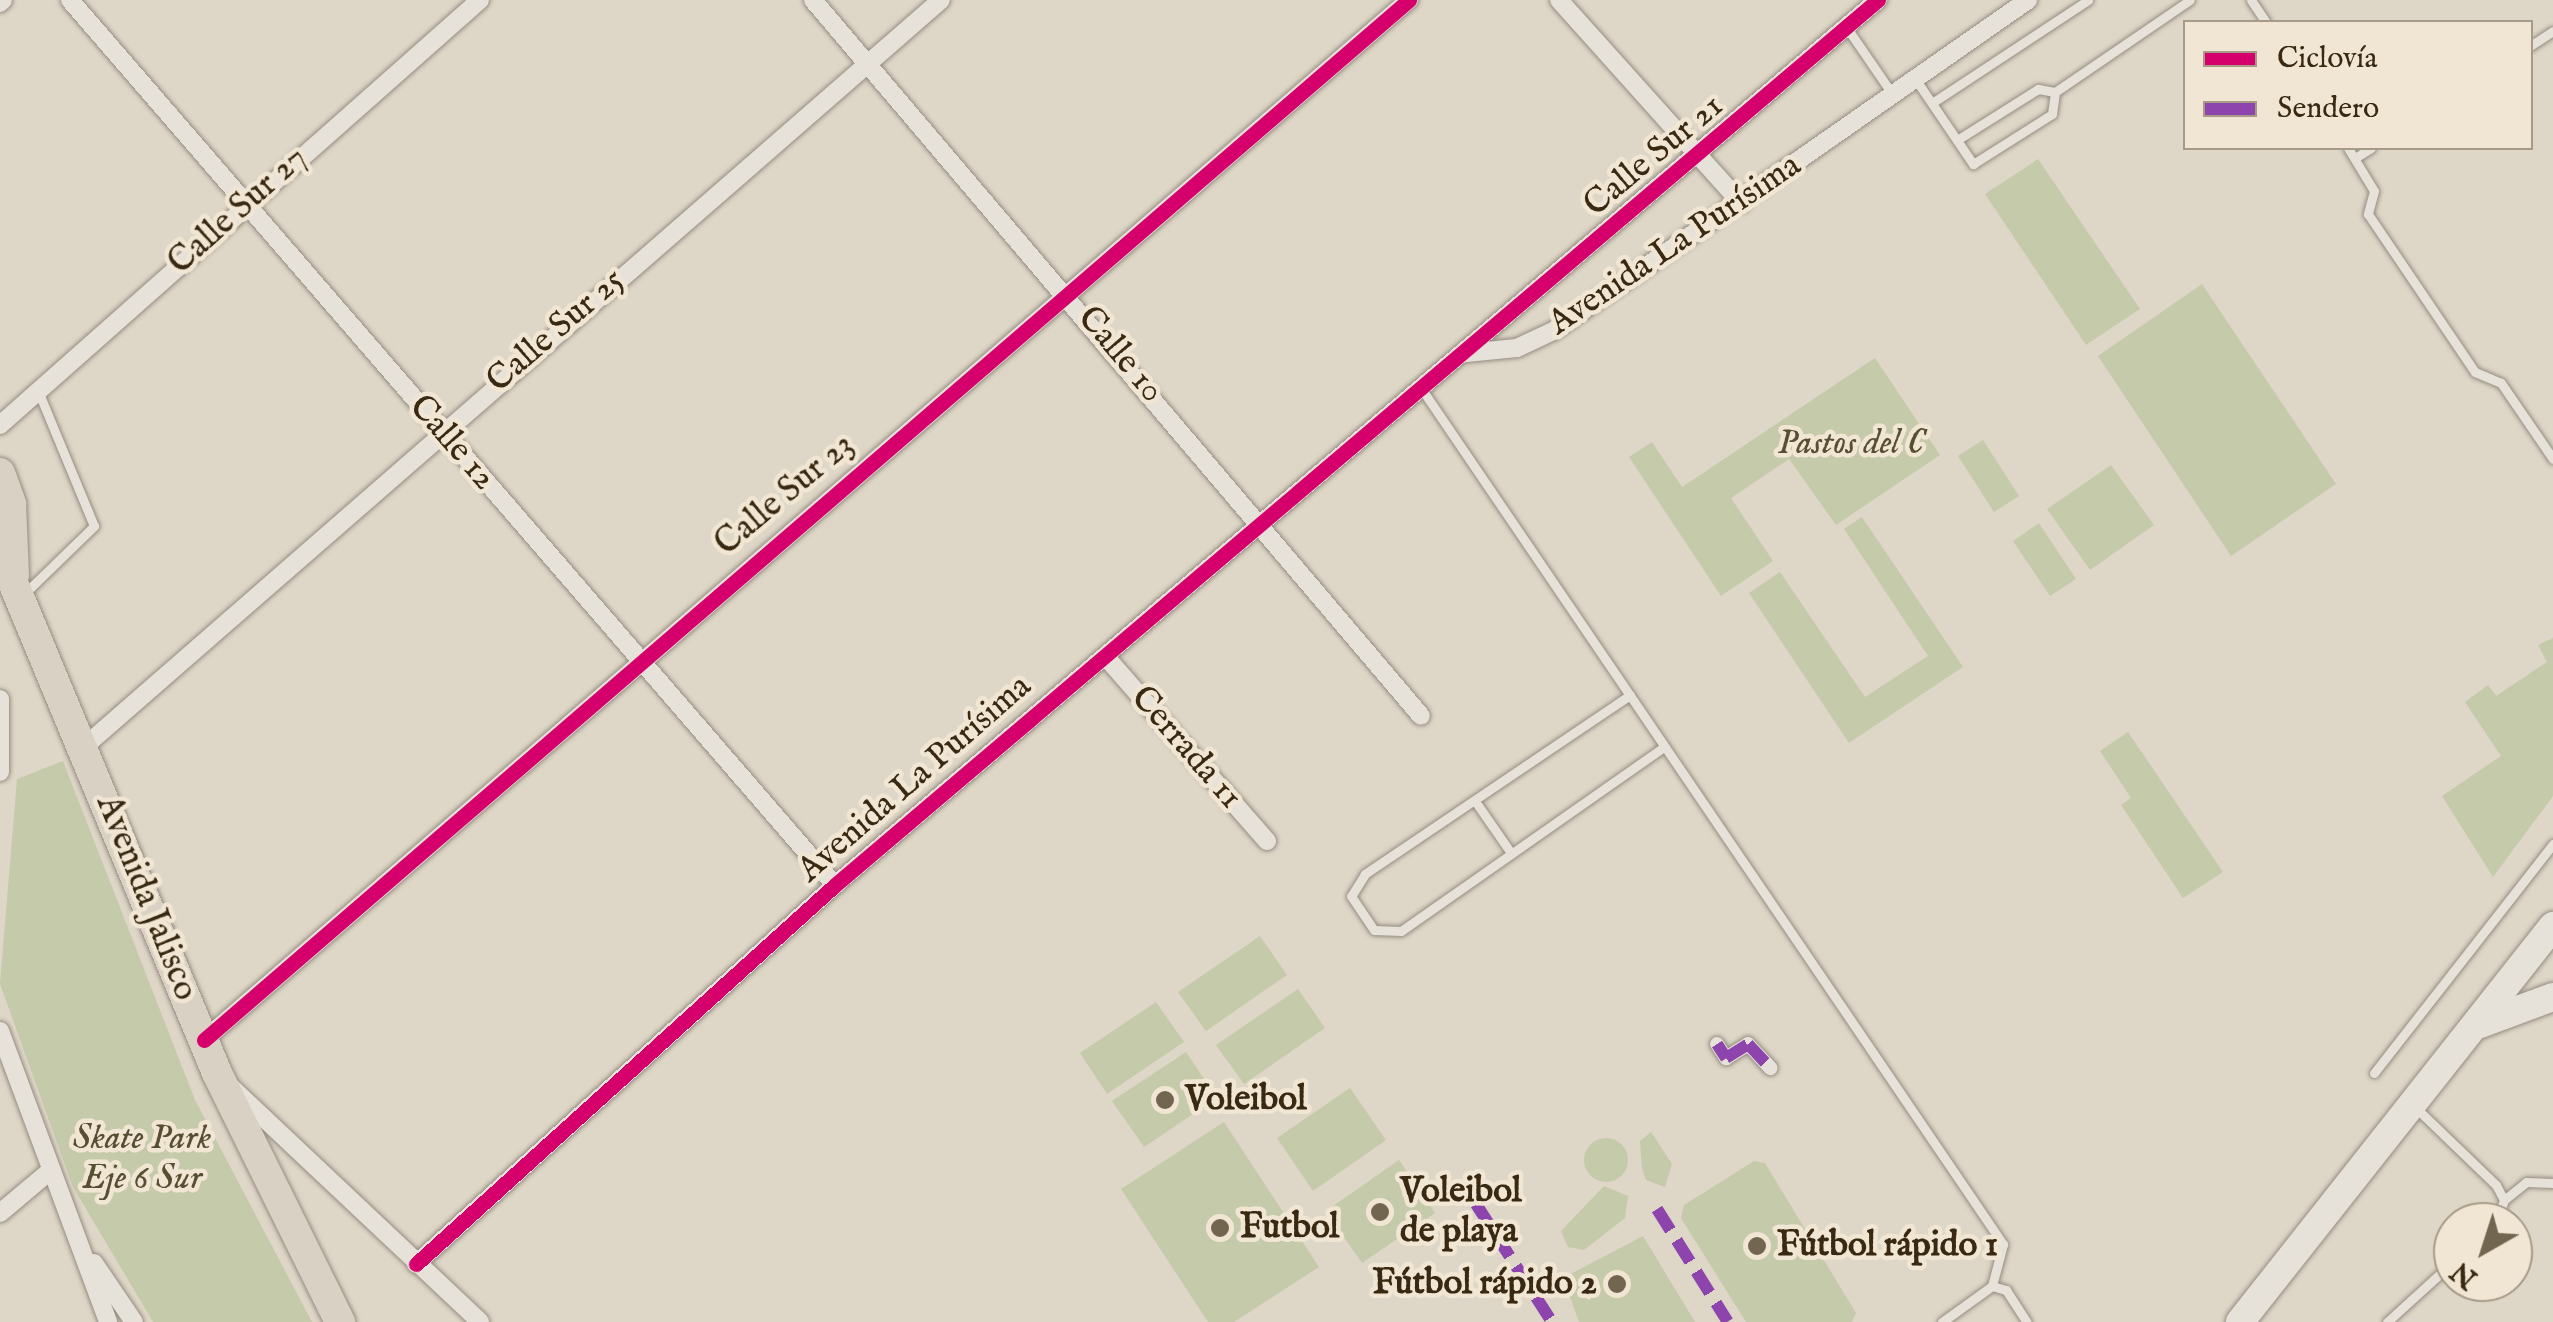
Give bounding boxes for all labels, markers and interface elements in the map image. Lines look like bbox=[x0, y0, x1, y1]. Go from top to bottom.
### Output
legend bbox=[2183, 20, 2533, 150]
text: Ciclovía bbox=[2277, 40, 2377, 78]
street label: Calle Sur 21 bbox=[1576, 86, 1732, 226]
text: Sendero bbox=[2277, 90, 2379, 128]
street label: Calle Sur 27 bbox=[160, 138, 316, 284]
street label: Avenida La Purísima bbox=[1541, 145, 1809, 345]
street label: Calle Sur 25 bbox=[479, 260, 633, 402]
street label: Calle 10 bbox=[1068, 298, 1172, 412]
street label: Calle 12 bbox=[399, 387, 505, 499]
park label: Pastos del C bbox=[1777, 423, 1925, 465]
street label: Calle Sur 23 bbox=[707, 425, 863, 565]
street label: Avenida La Purísima bbox=[790, 666, 1040, 892]
street label: Cerrada 11 bbox=[1121, 678, 1251, 818]
street label: Avenida Jalisco bbox=[86, 789, 206, 1007]
place label: Voleibol bbox=[1185, 1079, 1307, 1121]
marker: Voleibol bbox=[1154, 1089, 1176, 1111]
park label: Skate Park Eje 6 Sur bbox=[73, 1118, 211, 1200]
place label: Voleibol de playa bbox=[1400, 1171, 1522, 1253]
marker: Voleibol de playa bbox=[1369, 1201, 1391, 1223]
north arrow bbox=[2433, 1202, 2533, 1302]
place label: Futbol bbox=[1240, 1207, 1339, 1249]
marker: Futbol bbox=[1209, 1217, 1231, 1239]
place label: Fútbol rápido 1 bbox=[1777, 1225, 1998, 1267]
marker: Fútbol rápido 1 bbox=[1746, 1235, 1768, 1257]
text: N bbox=[2445, 1253, 2486, 1295]
place label: Fútbol rápido 2 bbox=[1373, 1263, 1597, 1305]
marker: Fútbol rápido 2 bbox=[1606, 1273, 1628, 1295]

